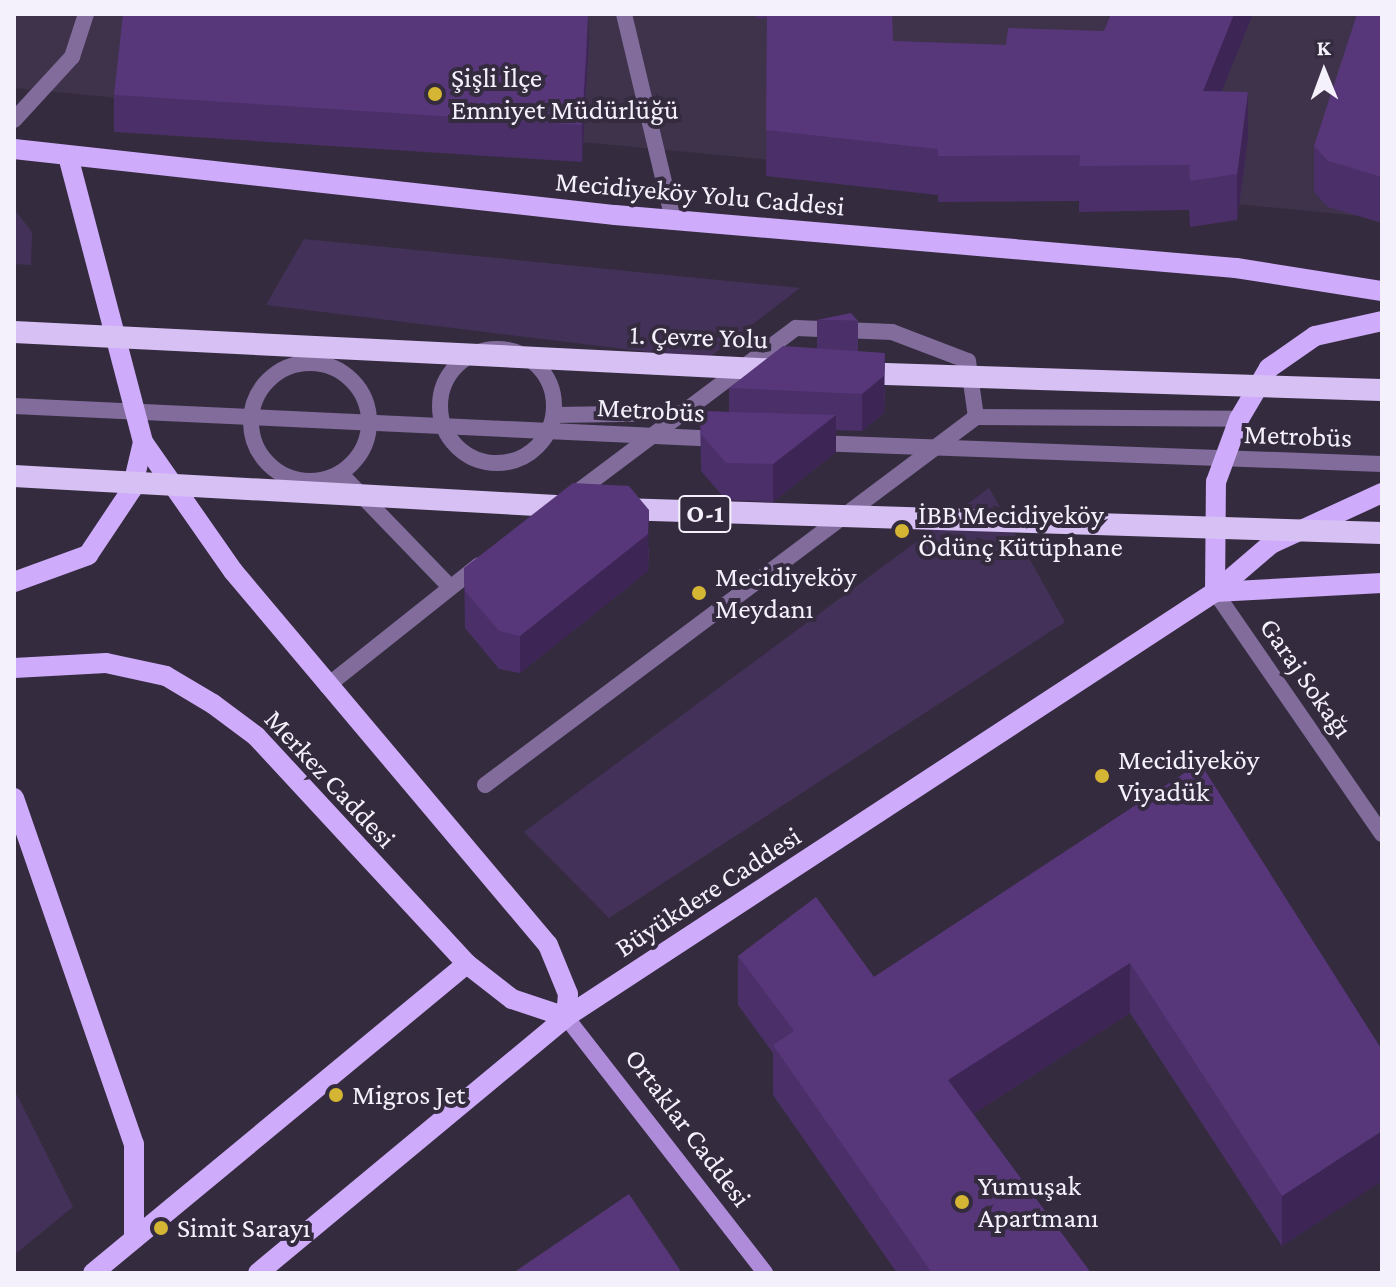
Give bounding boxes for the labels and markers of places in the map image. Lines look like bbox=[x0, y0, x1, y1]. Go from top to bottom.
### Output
place label: Şişli İlçe Emniyet Müdürlüğü bbox=[451, 61, 679, 127]
marker: Şişli İlçe Emniyet Müdürlüğü bbox=[426, 85, 444, 103]
place label: İBB Mecidiyeköy Ödünç Kütüphane bbox=[918, 498, 1123, 564]
marker: İBB Mecidiyeköy Ödünç Kütüphane bbox=[893, 522, 911, 540]
place label: Mecidiyeköy Meydanı bbox=[715, 560, 856, 626]
marker: Mecidiyeköy Meydanı bbox=[690, 584, 708, 602]
place label: Mecidiyeköy Viyadük bbox=[1118, 743, 1259, 809]
marker: Mecidiyeköy Viyadük bbox=[1093, 767, 1111, 785]
place label: Migros Jet bbox=[352, 1078, 465, 1112]
marker: Migros Jet bbox=[327, 1086, 345, 1104]
place label: Yumuşak Apartmanı bbox=[978, 1169, 1099, 1235]
marker: Yumuşak Apartmanı bbox=[953, 1193, 971, 1211]
place label: Simit Sarayı bbox=[177, 1211, 310, 1245]
marker: Simit Sarayı bbox=[152, 1219, 170, 1237]

